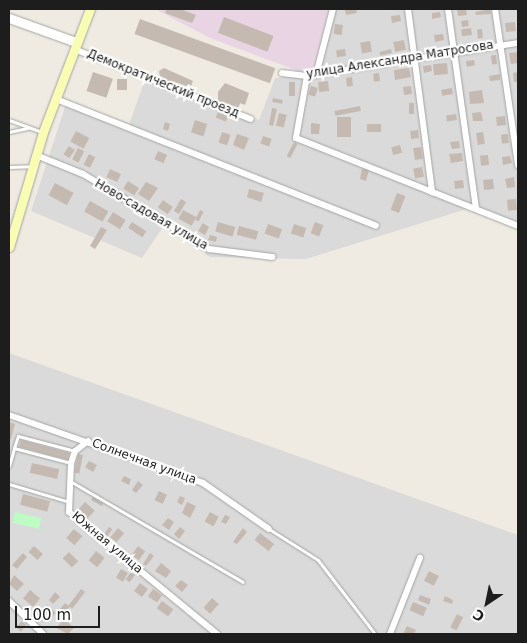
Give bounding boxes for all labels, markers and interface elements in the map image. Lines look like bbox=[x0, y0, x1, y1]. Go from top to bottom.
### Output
street label: улица Александра Матросова bbox=[305, 38, 495, 82]
street label: Демократический проезд bbox=[85, 47, 241, 121]
street label: Ново-садовая улица bbox=[92, 177, 210, 253]
street label: Солнечная улица bbox=[90, 436, 198, 488]
street label: Южная улица bbox=[69, 509, 145, 577]
north arrow bbox=[462, 578, 512, 628]
scale bar bbox=[18, 596, 102, 628]
text: 100 m bbox=[23, 606, 71, 624]
text: С bbox=[470, 606, 487, 625]

